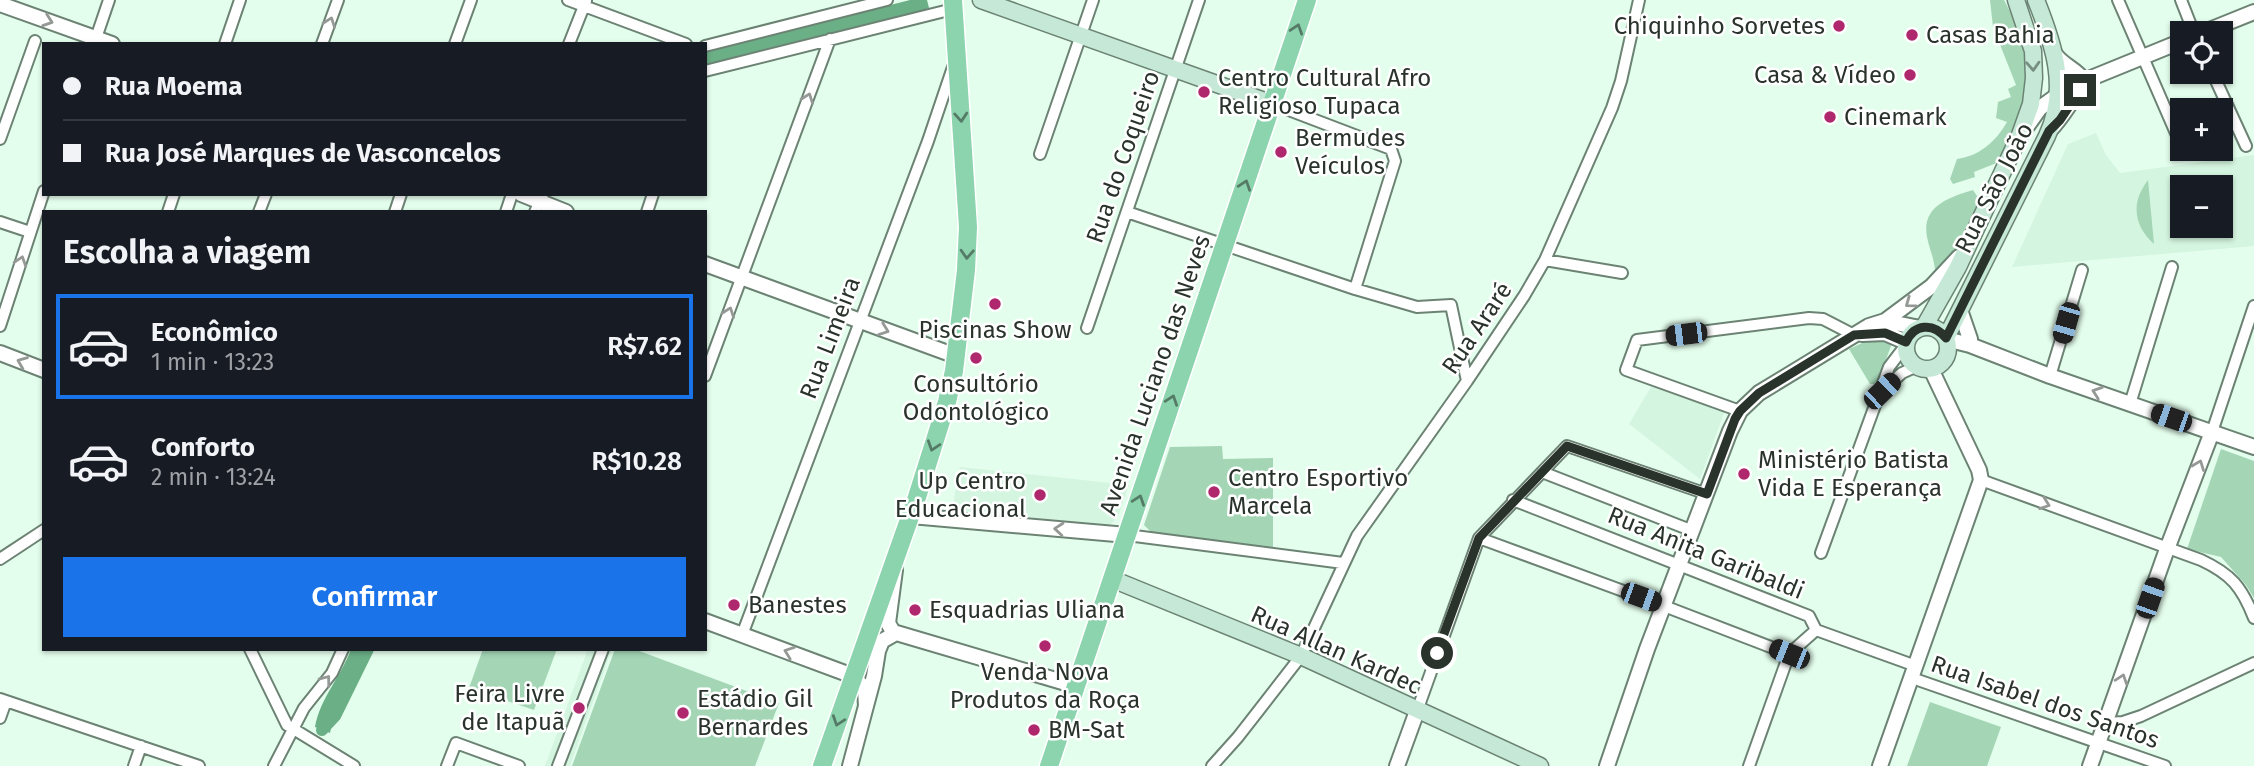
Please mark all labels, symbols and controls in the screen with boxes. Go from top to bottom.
place label: Chiquinho Sorvetes [1614,12,1825,40]
one-way arrow [41,13,54,27]
one-way arrow [322,16,336,28]
marker: Chiquinho Sorvetes [1831,18,1847,34]
place label: Casas Bahia [1926,21,2055,49]
map controls [2170,21,2233,238]
button: locate [2170,21,2233,84]
one-way arrow [1289,23,1304,35]
marker: Casas Bahia [1904,27,1920,43]
one-way arrow [2026,60,2041,71]
place label: Casa & Vídeo [1754,61,1896,89]
place label: Centro Cultural Afro Religioso Tupaca [1218,64,1431,120]
street label: Rua do Coqueiro [1080,67,1166,247]
marker: Casa & Vídeo [1902,67,1918,83]
text: Rua Moema [105,71,243,102]
route end [2064,74,2096,106]
marker: Centro Cultural Afro Religioso Tupaca [1196,84,1212,100]
one-way arrow [800,93,814,105]
button: + [2170,98,2233,161]
place label: Cinemark [1844,103,1947,131]
marker: Cinemark [1822,109,1838,125]
one-way arrow [953,112,968,123]
street label: Rua São João [1949,118,2039,258]
place label: Bermudes Veículos [1295,124,1405,180]
text: Rua José Marques de Vasconcelos [105,138,501,169]
marker: Bermudes Veículos [1273,144,1289,160]
button: − [2170,175,2233,238]
one-way arrow [1237,179,1251,192]
street label: Avenida Luciano das Neves [1094,231,1216,519]
text: Escolha a viagem [63,233,311,271]
one-way arrow [960,249,975,260]
one-way arrow [13,255,27,267]
street label: Rua Limeira [794,273,866,403]
street label: Rua Araré [1436,277,1518,379]
one-way arrow [1905,295,1918,307]
marker: Piscinas Show [987,296,1003,312]
car [2051,300,2082,346]
one-way arrow [721,306,735,318]
icon: car [67,315,130,378]
place label: Piscinas Show [919,316,1071,344]
text: Econômico [151,317,278,348]
car [1664,321,1709,347]
one-way arrow [878,322,890,336]
text: R$7.62 [607,331,682,362]
text: 1 min · 13:23 [151,348,274,376]
marker: Consultório Odontológico [968,350,984,366]
one-way arrow [16,356,28,370]
car [1860,369,1905,413]
place label: Consultório Odontológico [903,370,1049,426]
one-way arrow [2091,386,2104,400]
one-way arrow [1164,395,1179,407]
car [2148,401,2195,435]
icon: car [67,430,130,493]
text: Conforto [151,432,255,463]
one-way arrow [927,440,942,452]
text: R$10.28 [592,446,682,477]
place label: Ministério Batista Vida E Esperança [1758,446,1949,502]
one-way arrow [2191,459,2205,471]
text: 2 min · 13:24 [151,463,276,491]
place label: Centro Esportivo Marcela [1228,464,1408,520]
marker: Ministério Batista Vida E Esperança [1736,466,1752,482]
place label: Up Centro Educacional [895,467,1026,523]
marker: Centro Esportivo Marcela [1206,484,1222,500]
marker: Up Centro Educacional [1032,487,1048,503]
one-way arrow [1131,495,1145,507]
one-way arrow [2039,496,2051,510]
street label: Rua Anita Garibaldi [1604,501,1808,605]
one-way arrow [1053,522,1064,537]
button: Confirmar [63,557,686,637]
car [2134,575,2167,621]
car [1618,580,1665,614]
place label: Banestes [748,591,847,619]
place label: Esquadrias Uliana [929,596,1125,624]
marker: Banestes [726,597,742,613]
street label: Rua Allan Kardec [1246,600,1426,700]
marker: Esquadrias Uliana [907,602,923,618]
car [1766,636,1813,672]
route start [1421,637,1453,669]
marker: Venda Nova Produtos da Roça [1037,638,1053,654]
one-way arrow [784,647,796,661]
street label: Rua Isabel dos Santos [1927,650,2163,754]
place label: Venda Nova Produtos da Roça [950,658,1140,714]
one-way arrow [2114,673,2128,686]
one-way arrow [318,675,330,688]
place label: Feira Livre de Itapuã [454,680,565,736]
place label: Estádio Gil Bernardes [697,685,813,741]
marker: Feira Livre de Itapuã [571,700,587,716]
marker: Estádio Gil Bernardes [675,705,691,721]
one-way arrow [832,714,846,726]
place label: BM-Sat [1048,716,1125,744]
marker: BM-Sat [1026,722,1042,738]

